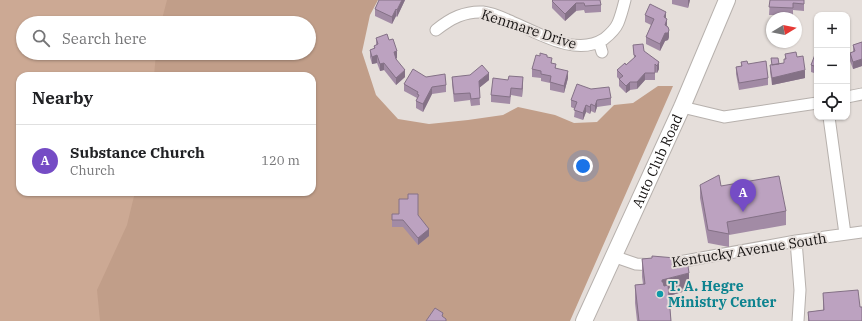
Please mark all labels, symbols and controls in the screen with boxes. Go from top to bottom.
street label: Kenmare Drive [479,5,579,53]
north arrow [766,12,802,48]
map controls [814,12,850,120]
button: + [814,12,850,48]
search box [16,16,316,60]
icon: search [30,27,52,49]
text: Search here [62,29,147,48]
button: − [814,48,850,84]
button: locate [814,84,850,120]
text: Nearby [32,87,93,109]
street label: Auto Club Road [628,111,687,211]
text: Substance Church [70,143,205,162]
text: A [40,152,50,169]
text: 120 m [261,152,300,169]
your location [573,156,593,176]
text: Church [70,162,115,179]
pin: A [730,179,756,212]
street label: Kentucky Avenue South [670,229,828,271]
place label: T. A. Hegre Ministry Center [668,277,776,311]
marker: T. A. Hegre Ministry Center [655,289,665,299]

